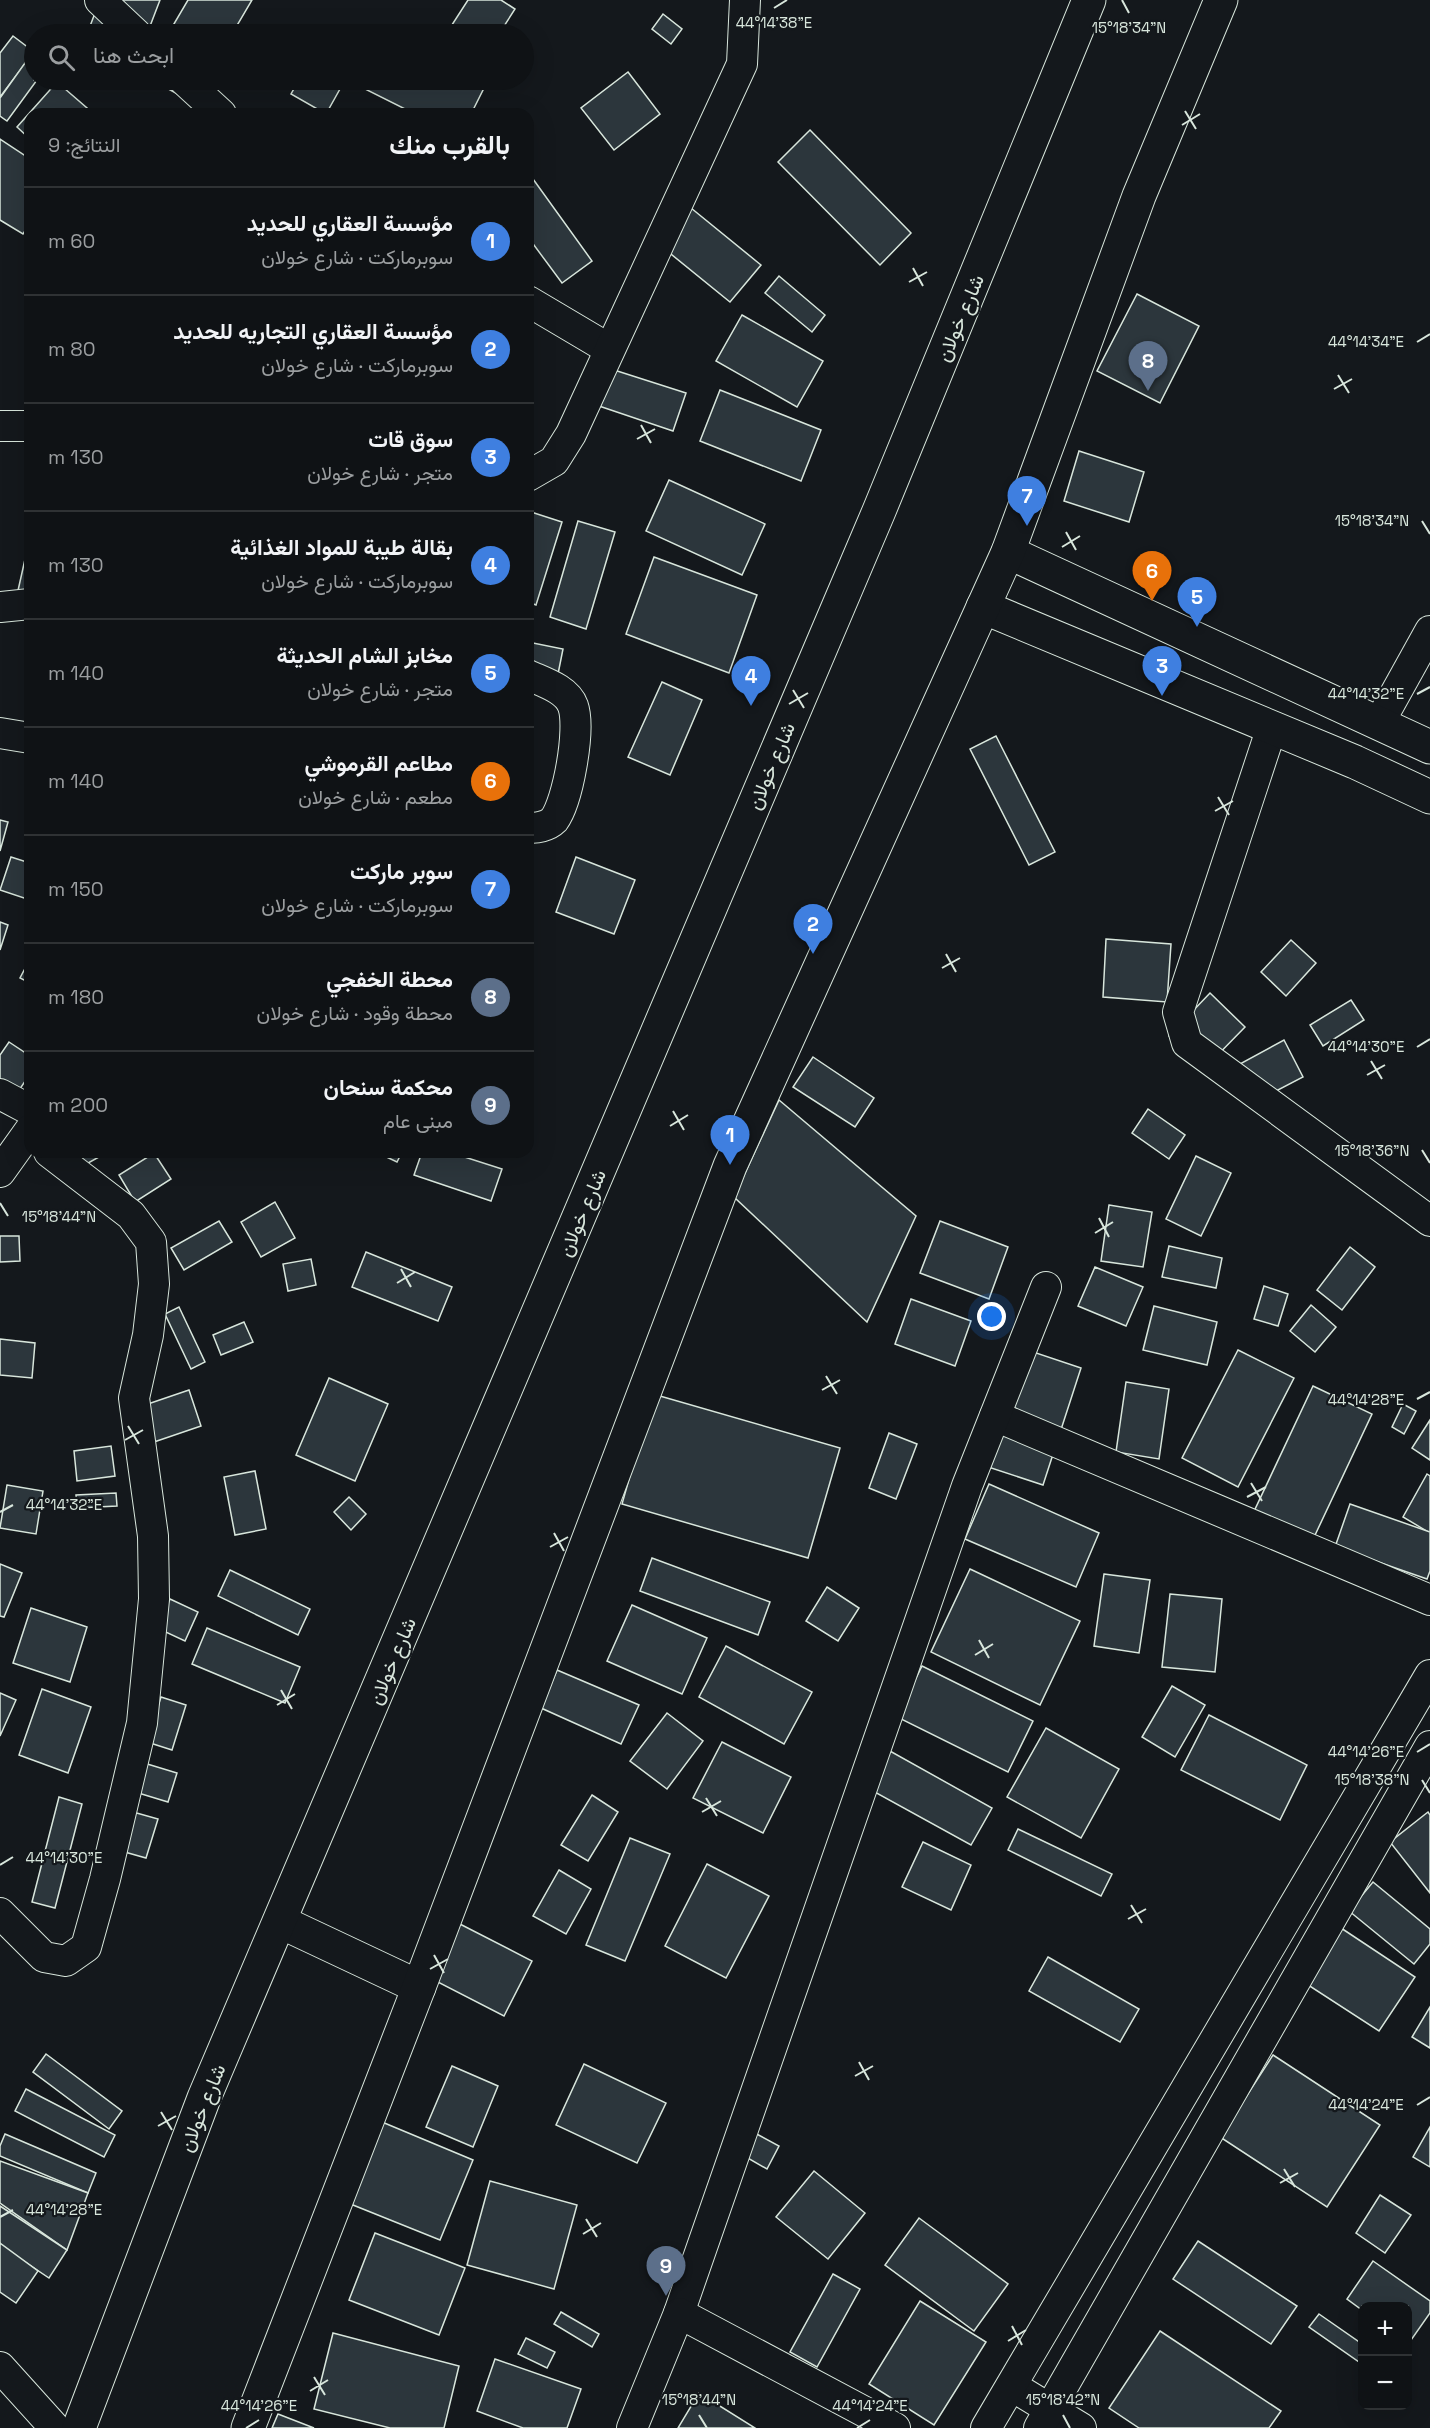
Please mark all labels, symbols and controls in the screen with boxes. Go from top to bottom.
text: 44°14'38"E [736,13,812,32]
text: 15°18'34"N [1092,18,1166,37]
search box [24,24,534,90]
icon: search [45,41,78,74]
text: ابحث هنا [93,41,174,69]
text: بالقرب منك [389,128,510,162]
text: النتائج: 9 [48,132,120,158]
text: مؤسسة العقاري للحديد [247,209,453,237]
text: 60 m [48,228,95,254]
text: 1 [486,228,495,254]
text: سوبرماركت · شارع خولان [261,244,453,270]
street label: شارع خولان [930,270,991,366]
text: مؤسسة العقاري التجاريه للحديد [173,317,453,345]
text: 44°14'34"E [1328,332,1404,351]
text: 80 m [48,336,96,362]
text: 2 [485,336,496,362]
pin: 8 [1128,342,1168,391]
text: سوبرماركت · شارع خولان [261,352,453,378]
text: سوق قات [368,425,453,453]
text: 130 m [48,444,104,470]
text: 3 [484,444,497,470]
text: متجر · شارع خولان [307,460,453,486]
pin: 7 [1008,476,1046,526]
text: 15°18'34"N [1335,511,1409,530]
text: بقالة طيبة للمواد الغذائية [230,533,453,561]
text: 130 m [48,552,104,578]
text: 4 [484,552,497,578]
pin: 6 [1132,552,1172,601]
text: سوبرماركت · شارع خولان [261,568,453,594]
pin: 5 [1178,578,1216,627]
text: مخابز الشام الحديثة [277,641,453,669]
pin: 3 [1142,646,1182,696]
pin: 4 [732,656,771,706]
text: 140 m [48,660,104,686]
text: 5 [485,660,497,686]
text: متجر · شارع خولان [307,676,453,702]
text: 44°14'32"E [1328,684,1404,703]
street label: شارع خولان [741,718,802,814]
text: مطاعم القرموشي [305,749,453,777]
text: 140 m [48,768,104,794]
text: 6 [484,768,497,794]
text: مطعم · شارع خولان [298,784,453,810]
text: سوبر ماركت [350,857,453,885]
text: 150 m [48,876,104,902]
text: 7 [485,876,496,902]
text: سوبرماركت · شارع خولان [261,892,453,918]
pin: 2 [794,904,832,954]
text: محطة الخفجي [326,965,453,993]
text: 180 m [48,984,104,1010]
text: 8 [485,984,497,1010]
text: محطة وقود · شارع خولان [257,1000,453,1026]
text: 44°14'30"E [1328,1037,1404,1056]
text: محكمة سنحان [324,1073,453,1101]
text: 200 m [48,1092,108,1118]
text: 9 [484,1092,497,1118]
text: مبنى عام [383,1108,453,1134]
pin: 1 [710,1116,750,1165]
text: 15°18'36"N [1335,1141,1409,1160]
street label: شارع خولان [552,1165,613,1261]
text: 15°18'44"N [22,1207,96,1226]
your location [977,1302,1006,1331]
text: 44°14'28"E [1328,1390,1404,1409]
text: 44°14'32"E [26,1495,102,1514]
street label: شارع خولان [362,1613,423,1709]
text: 44°14'26"E [1328,1742,1404,1761]
text: 15°18'38"N [1334,1770,1410,1789]
text: 44°14'30"E [26,1848,102,1867]
street label: شارع خولان [173,2060,232,2156]
text: 44°14'24"E [1328,2095,1404,2114]
text: 44°14'28"E [26,2200,102,2219]
pin: 9 [646,2246,686,2296]
map controls [1358,2302,1412,2410]
button: + [1358,2302,1412,2356]
button: − [1358,2356,1412,2410]
text: 15°18'44"N [662,2390,736,2409]
text: 15°18'42"N [1026,2390,1100,2409]
text: 44°14'26"E [221,2396,297,2415]
text: 44°14'24"E [832,2396,908,2415]

